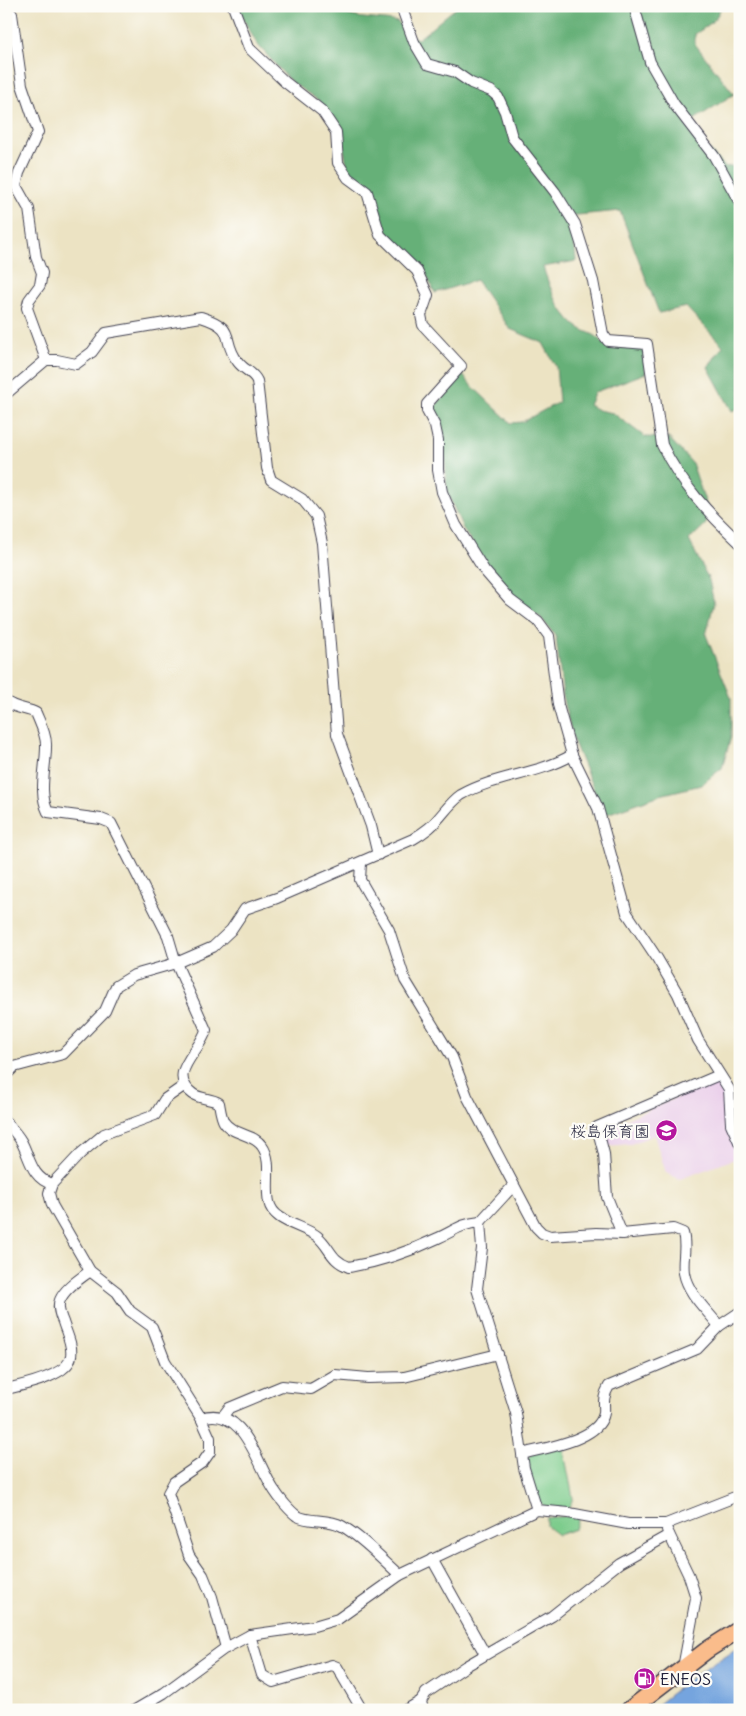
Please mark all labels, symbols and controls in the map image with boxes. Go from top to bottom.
school or university icon: 桜島保育園 [654,1119,678,1143]
place label: 桜島保育園 [570,1121,650,1141]
fuel station icon: ENEOS [632,1667,656,1691]
place label: ENEOS [660,1669,711,1689]

